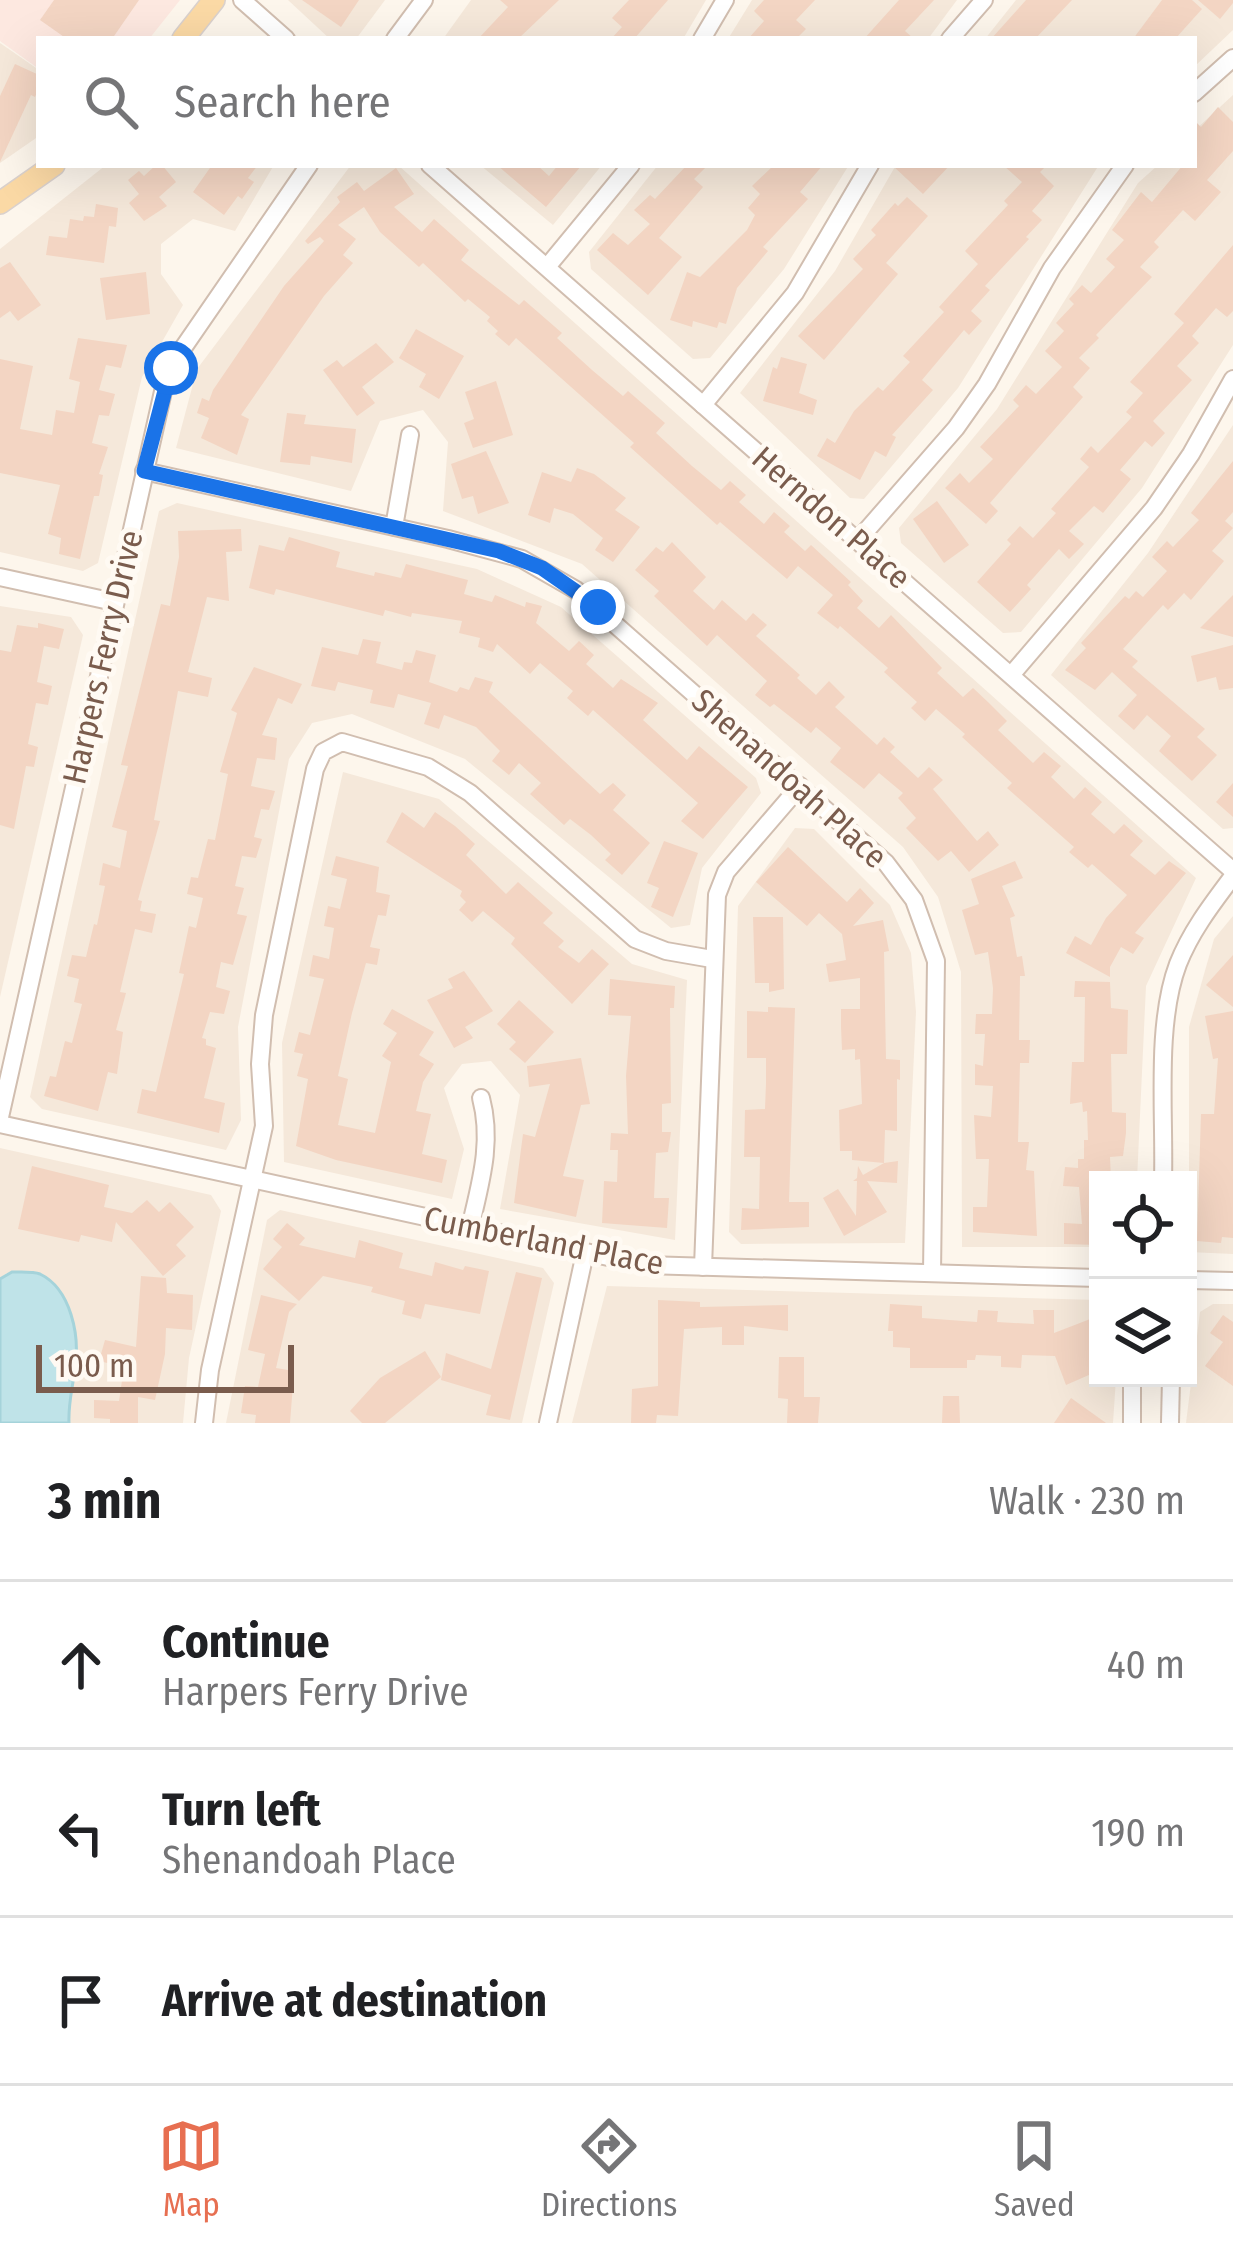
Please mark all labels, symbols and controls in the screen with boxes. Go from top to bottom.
search box [36,36,1197,168]
icon: search [78,69,144,135]
text: Search here [174,75,391,129]
route start [144,341,198,395]
street label: Herndon Place [744,438,919,597]
street label: Harpers Ferry Drive [54,526,152,788]
route end [571,580,625,634]
street label: Shenandoah Place [684,681,895,877]
map controls [1089,1171,1197,1387]
button: locate [1089,1171,1197,1279]
street label: Cumberland Place [421,1198,667,1284]
button: layers [1089,1279,1197,1387]
scale bar [36,1339,294,1392]
text: 100 m [54,1346,134,1386]
text: 3 min [48,1470,162,1532]
text: Walk · 230 m [989,1478,1185,1524]
text: Continue [162,1615,330,1669]
icon: ahead [48,1632,114,1698]
text: 40 m [1107,1642,1185,1688]
text: Harpers Ferry Drive [162,1669,469,1715]
text: Turn left [162,1783,321,1837]
icon: left [48,1800,114,1866]
text: 190 m [1091,1810,1185,1856]
text: Shenandoah Place [162,1837,456,1883]
icon: arrive [48,1968,114,2034]
text: Arrive at destination [162,1974,547,2028]
tab: Map [158,2113,224,2225]
tab: Directions [541,2113,677,2225]
tab: Saved [994,2113,1075,2225]

